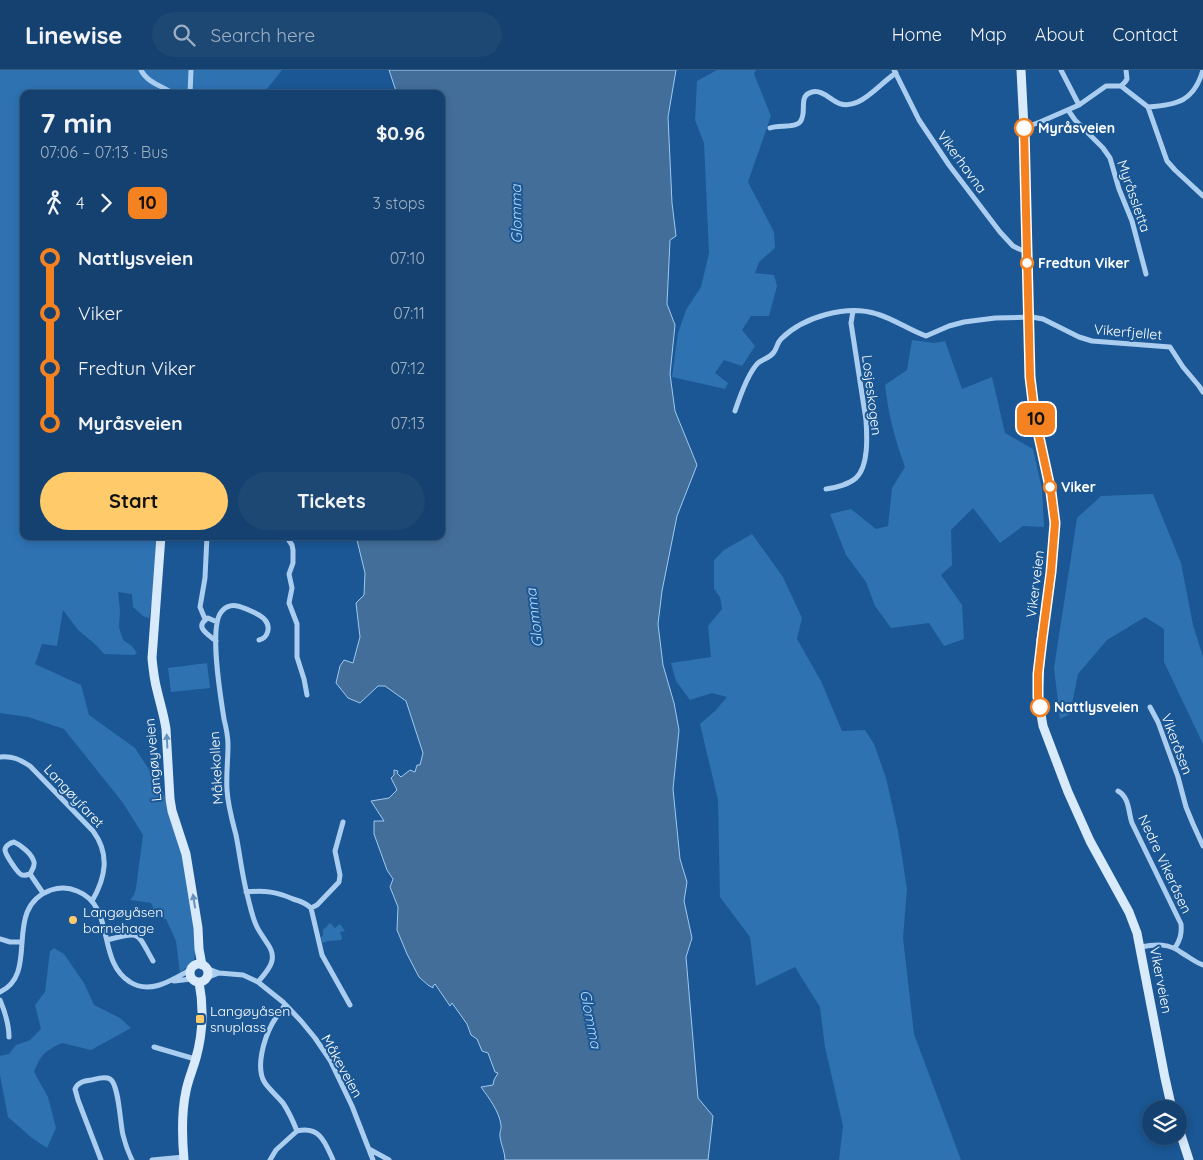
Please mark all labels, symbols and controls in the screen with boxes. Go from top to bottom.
search box [152,12,502,57]
text: Linewise [25,20,122,50]
icon: search [170,21,198,49]
text: Search here [210,23,315,47]
text: Home [892,23,942,46]
text: Map [970,23,1007,46]
text: About [1035,23,1085,46]
text: Contact [1113,23,1178,46]
text: 7 min [40,105,112,140]
marker: Myråsveien [1014,118,1034,138]
place label: Myråsveien [1038,119,1115,137]
text: $0.96 [376,121,425,145]
street label: Vikerhavna [933,127,991,197]
text: 07:06 – 07:13 · Bus [40,142,168,162]
street label: Myråssletta [1113,157,1155,235]
water label: Glomma [506,183,526,244]
icon: walk [40,189,68,217]
icon: forward [92,189,120,217]
text: 10 [138,191,157,214]
text: 4 [76,193,84,213]
text: 3 stops [373,193,425,213]
text: Nattlysveien [78,246,193,270]
text: 07:10 [390,248,425,268]
place label: Fredtun Viker [1038,254,1130,272]
marker: Fredtun Viker [1020,256,1034,270]
text: Viker [78,301,123,325]
text: 07:11 [393,303,425,323]
street label: Vikerfjellet [1093,320,1163,344]
street label: Losjeskogen [858,354,886,436]
text: Fredtun Viker [78,356,196,380]
text: 07:12 [390,358,425,378]
line badge: 10 [1014,403,1058,435]
text: 10 [1027,407,1045,430]
text: Myråsveien [78,411,183,435]
text: 07:13 [391,413,425,433]
button: Start [40,472,228,530]
button: Tickets [238,472,425,530]
place label: Viker [1061,478,1096,496]
marker: Viker [1043,480,1057,494]
street label: Vikerveien [1022,549,1048,619]
water label: Glomma [521,587,547,649]
marker: Nattlysveien [1030,697,1050,717]
place label: Nattlysveien [1054,698,1139,716]
street label: Vikeråsen [1157,711,1197,777]
street label: Langøyveien [140,718,166,802]
street label: Måkekollen [205,731,227,805]
one-way arrow [162,733,170,749]
street label: Langøyfaret [40,760,108,832]
street label: Nedre Vikeråsen [1134,812,1196,916]
one-way arrow [189,892,197,908]
place label: Langøyåsen barnehage [83,903,163,937]
marker: Langøyåsen barnehage [67,914,79,926]
street label: Vikerveien [1146,945,1176,1015]
water label: Glomma [576,988,606,1051]
place label: Langøyåsen snuplass [210,1002,290,1036]
marker: Langøyåsen snuplass [194,1013,206,1025]
street label: Måkeveien [317,1031,367,1101]
map controls [1142,1100,1187,1145]
button: layers [1142,1100,1187,1145]

